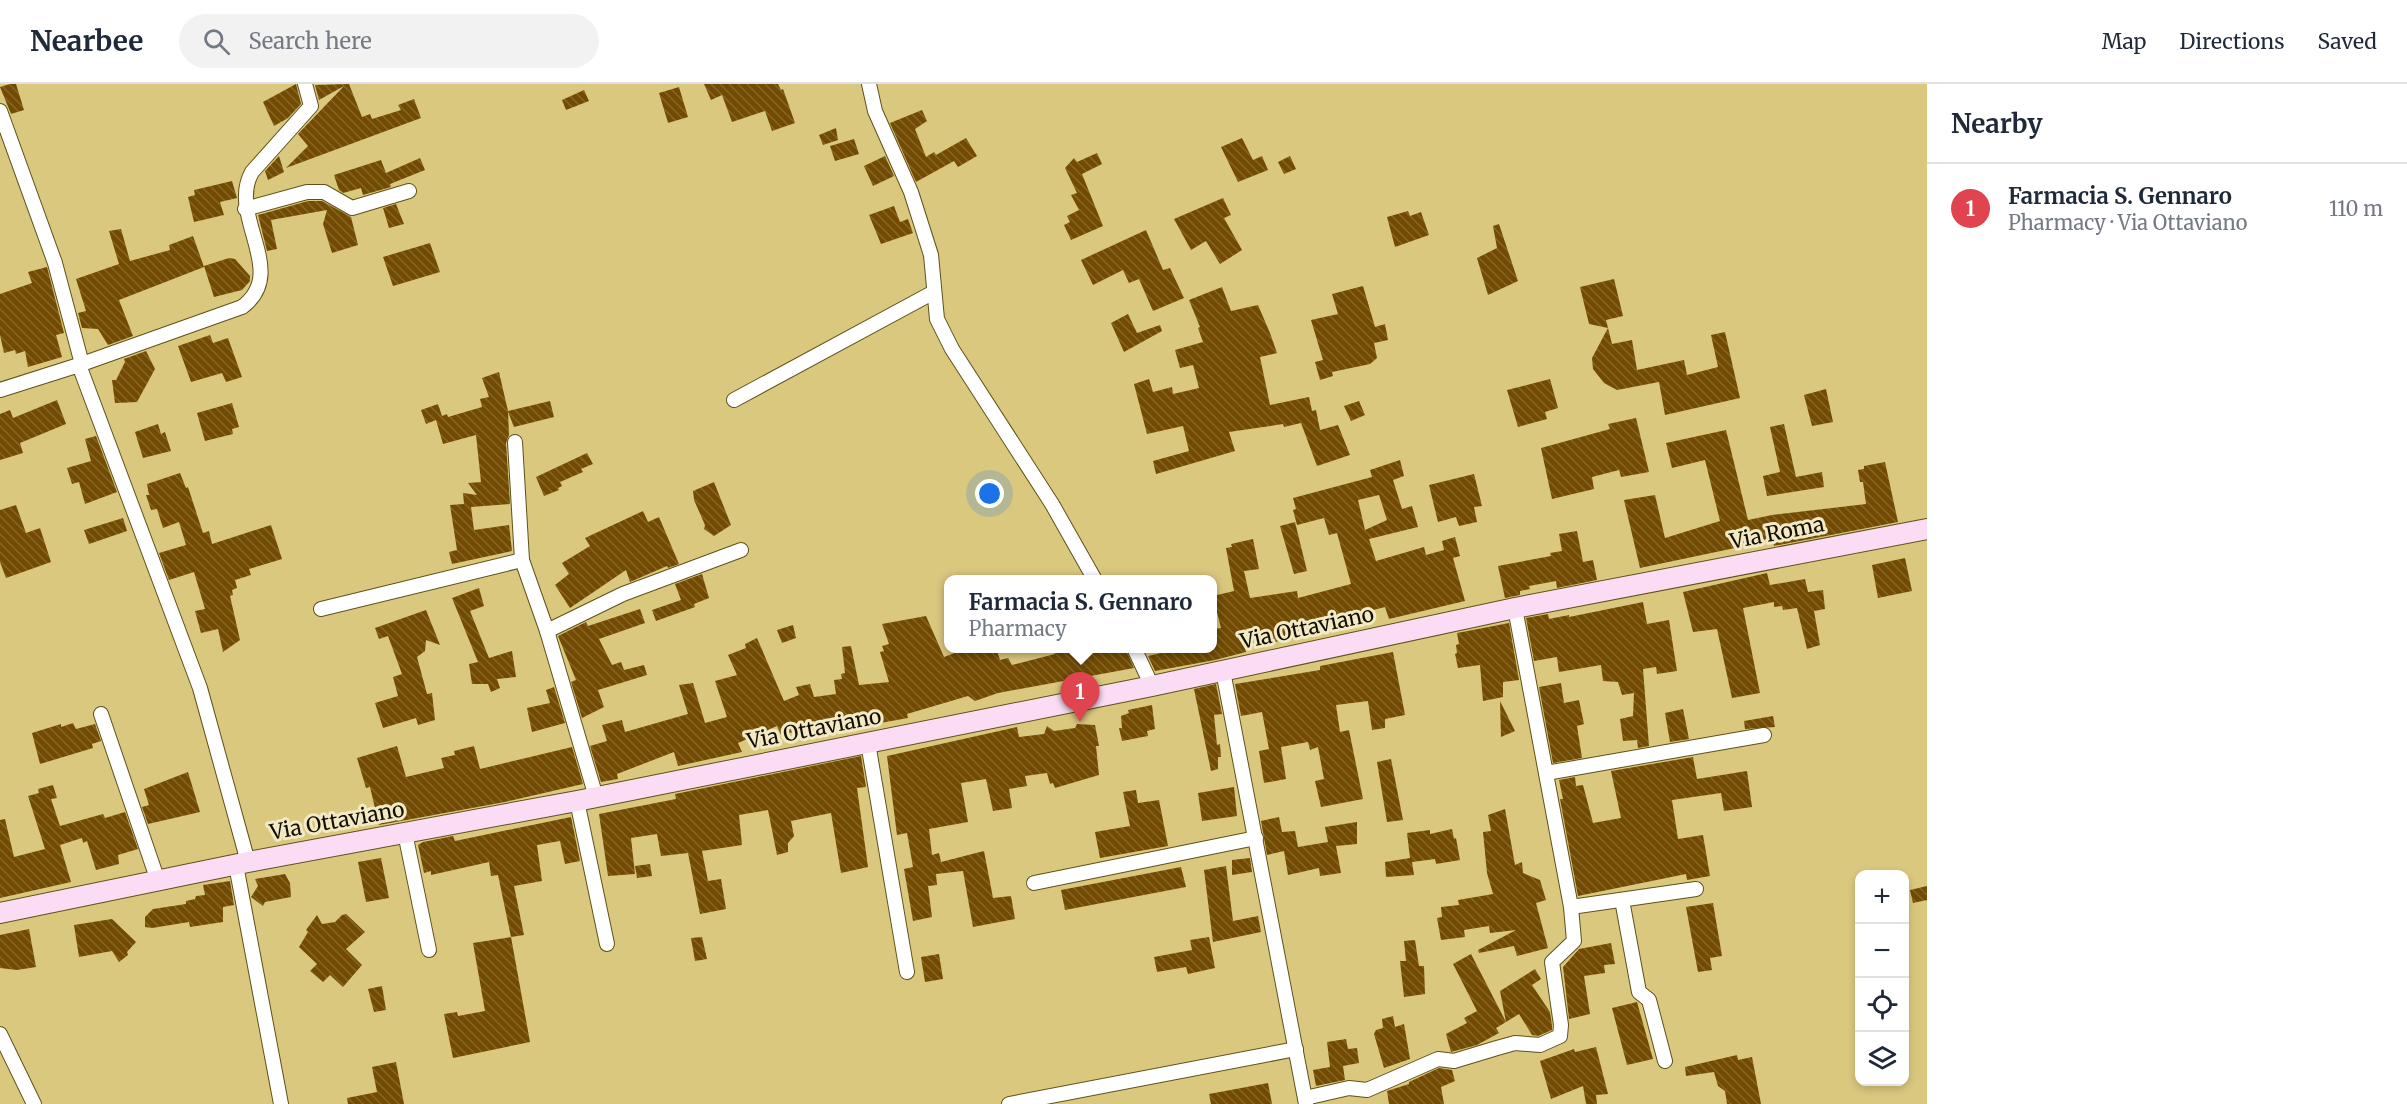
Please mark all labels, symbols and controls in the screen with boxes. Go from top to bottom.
search box [179,14,599,68]
text: Nearbee [30,23,143,59]
icon: search [200,25,233,58]
text: Search here [248,27,372,55]
text: Map [2102,28,2146,55]
text: Directions [2179,28,2284,55]
text: Saved [2317,28,2377,55]
text: Nearby [1951,107,2043,140]
text: Farmacia S. Gennaro [2008,182,2232,210]
text: 1 [1966,196,1975,221]
text: 110 m [2329,196,2383,221]
text: Pharmacy · Via Ottaviano [2008,210,2247,235]
your location [975,479,1004,508]
street label: Via Roma [1726,510,1826,555]
popup [944,575,1217,653]
text: Farmacia S. Gennaro [969,588,1192,616]
street label: Via Ottaviano [1237,600,1376,655]
text: Pharmacy [969,616,1067,641]
pin: 1 [1060,672,1100,722]
street label: Via Ottaviano [744,702,883,755]
street label: Via Ottaviano [267,795,406,846]
map controls [1855,870,1909,1086]
button: + [1855,870,1909,924]
button: − [1855,924,1909,978]
button: locate [1855,978,1909,1032]
button: layers [1855,1032,1909,1086]

